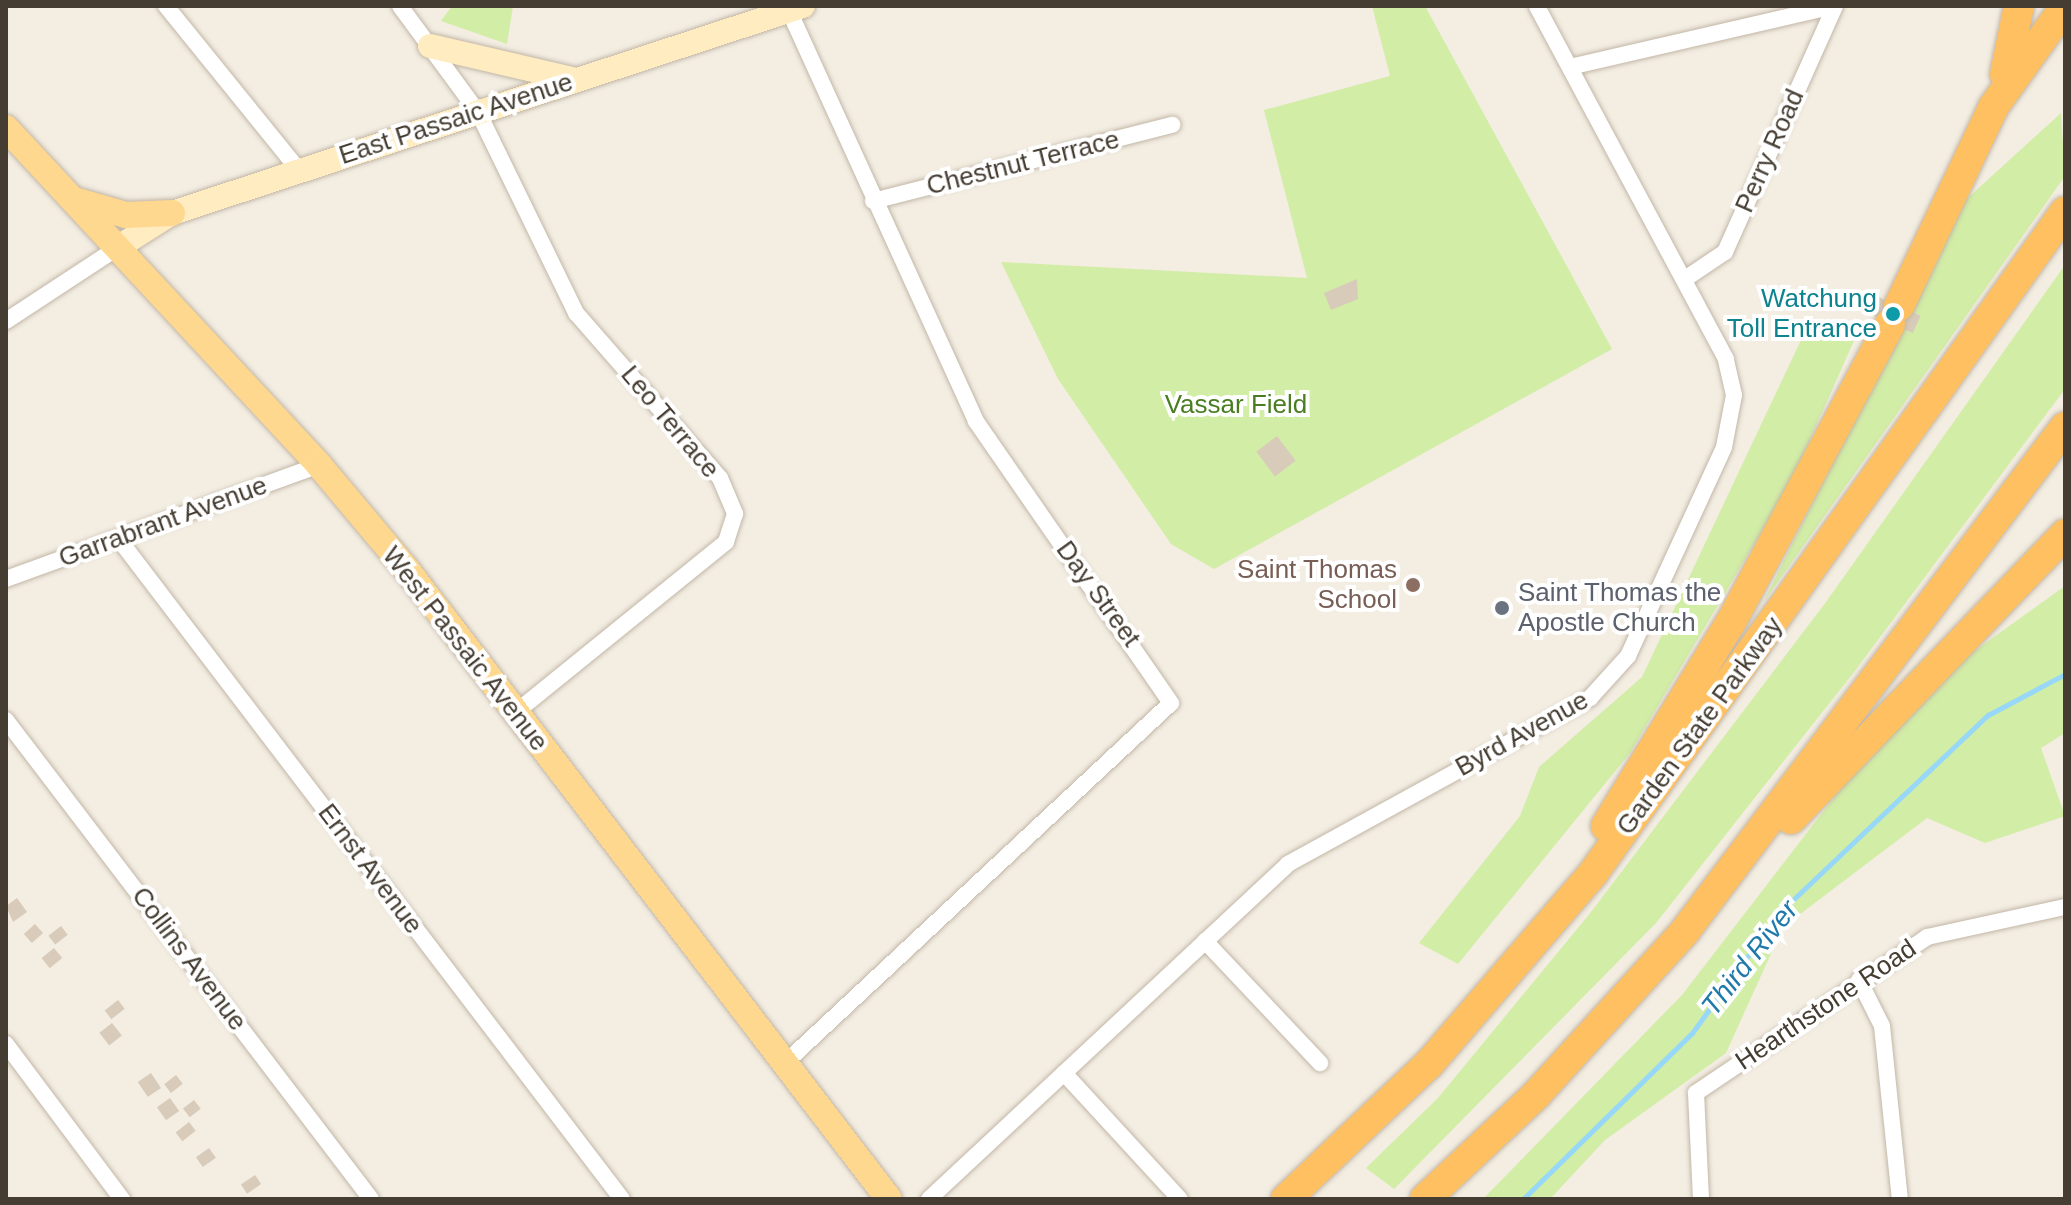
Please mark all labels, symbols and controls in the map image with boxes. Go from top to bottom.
street label: East Passaic Avenue [335,66,577,172]
street label: Perry Road [1729,85,1811,217]
street label: Chestnut Terrace [923,124,1123,202]
place label: Watchung Toll Entrance [1727,283,1877,344]
marker: Watchung Toll Entrance [1884,305,1902,323]
street label: Leo Terrace [614,359,726,485]
park label: Vassar Field [1165,389,1307,421]
street label: Garrabrant Avenue [54,470,272,574]
street label: Day Street [1049,535,1147,653]
street label: West Passaic Avenue [375,540,555,758]
place label: Saint Thomas School [1237,554,1397,616]
marker: Saint Thomas School [1404,576,1422,594]
place label: Saint Thomas the Apostle Church [1518,577,1722,638]
marker: Saint Thomas the Apostle Church [1493,599,1511,617]
street label: Garden State Parkway [1611,611,1789,841]
street label: Byrd Avenue [1450,684,1594,784]
street label: Ernst Avenue [311,797,429,941]
street label: Collins Avenue [124,881,254,1037]
water label: Third River [1695,894,1805,1022]
street label: Hearthstone Road [1730,933,1922,1077]

